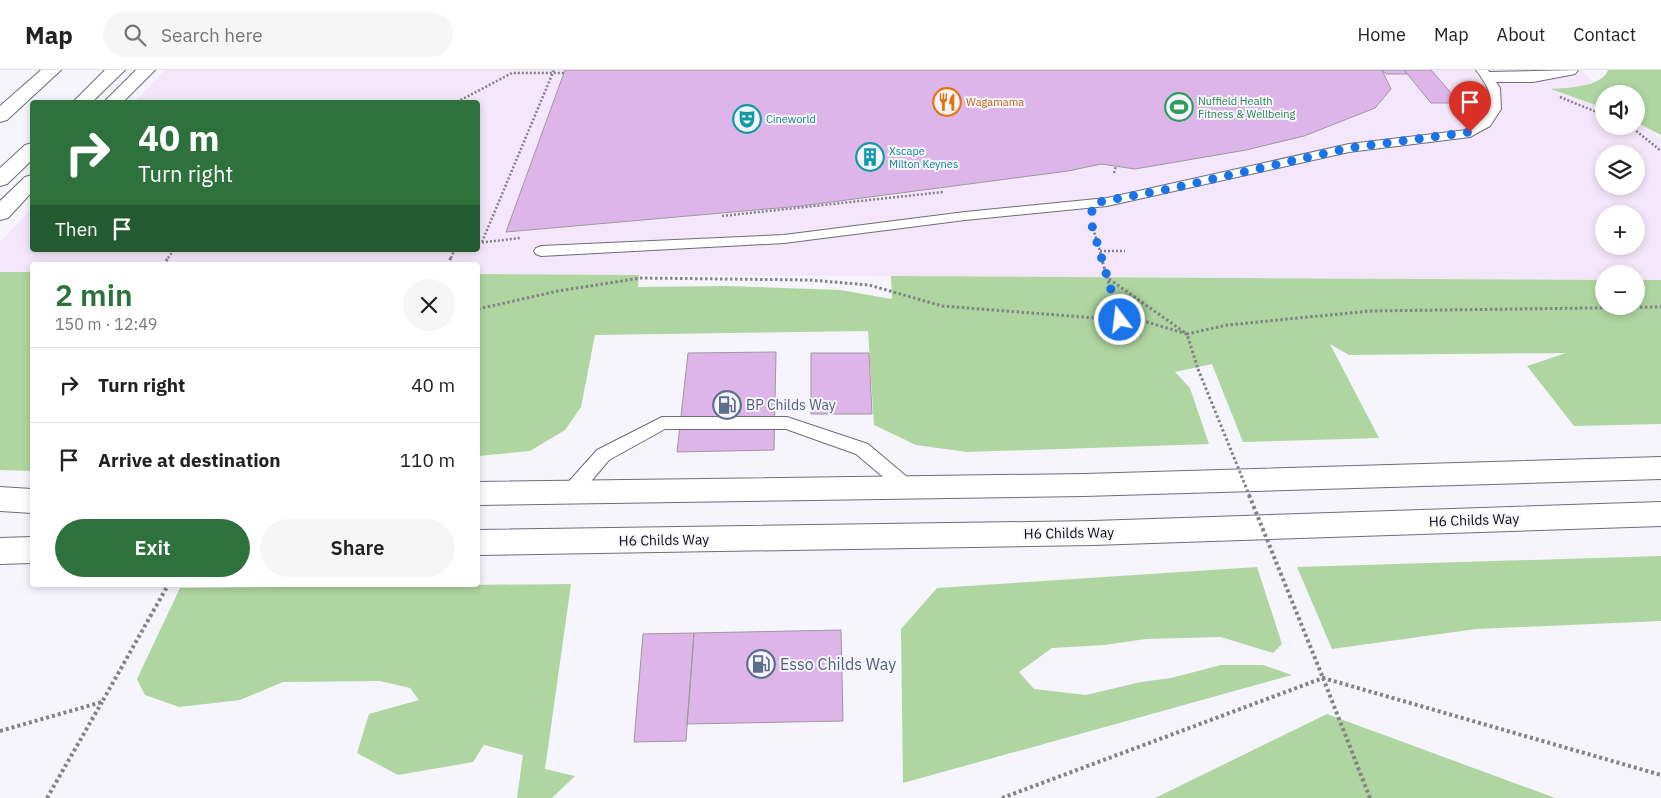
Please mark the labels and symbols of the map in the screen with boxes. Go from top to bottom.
pin [1449,81,1491,132]
restaurant icon: Wagamama [932,87,962,117]
sports icon: Nuffield Health Fitness & Wellbeing [1164,92,1194,122]
place label: Nuffield Health Fitness & Wellbeing [1198,94,1296,121]
place label: Wagamama [966,95,1024,109]
theatre icon: Cineworld [732,104,762,134]
place label: Cineworld [766,112,816,126]
building icon: Xscape Milton Keynes [855,142,885,172]
place label: Xscape Milton Keynes [889,144,958,171]
position arrow [1093,293,1145,345]
fuel station icon: BP Childs Way [712,390,742,420]
place label: BP Childs Way [746,396,836,414]
street label: H6 Childs Way [1428,509,1520,531]
street label: H6 Childs Way [1024,523,1114,543]
street label: H6 Childs Way [619,530,709,550]
fuel station icon: Esso Childs Way [746,649,776,679]
place label: Esso Childs Way [780,654,896,674]

